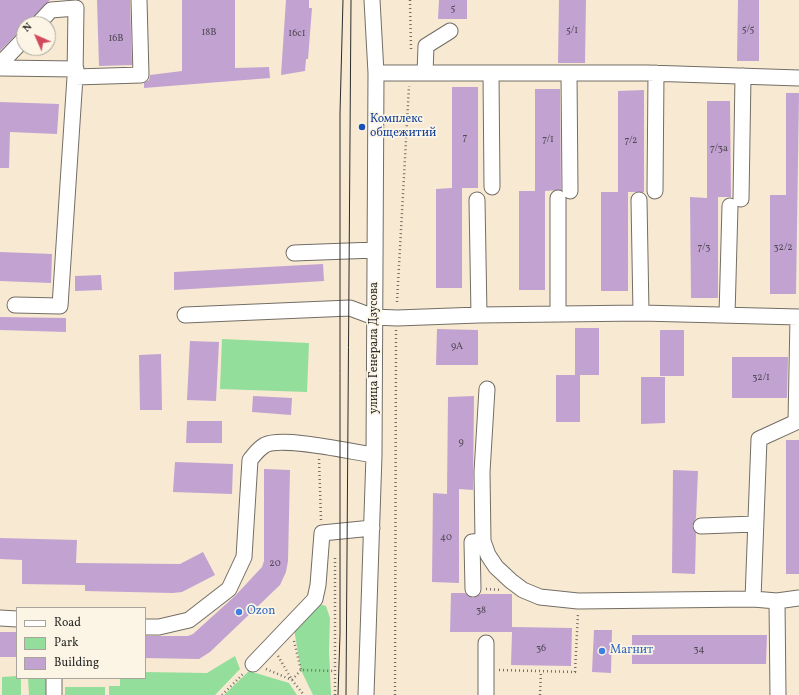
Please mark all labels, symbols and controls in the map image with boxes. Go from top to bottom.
house number: 5 [451,3,455,15]
north arrow [16,16,56,56]
text: N [20,20,36,36]
house number: 5/5 [742,24,754,36]
house number: 5/1 [566,25,578,37]
house number: 18В [201,27,217,39]
house number: 16с1 [288,28,306,40]
house number: 16В [108,33,124,45]
place label: Комплекс общежитий [370,113,436,141]
marker: Комплекс общежитий [357,122,367,132]
house number: 7 [463,132,467,144]
house number: 7/1 [542,134,554,146]
house number: 7/2 [625,135,637,147]
house number: 7/3а [710,143,728,155]
house number: 7/3 [698,242,710,254]
house number: 32/2 [773,242,793,254]
street label: улица Генерала Дзусова [368,282,382,414]
house number: 9А [451,341,463,353]
house number: 32/1 [752,372,770,384]
house number: 9 [458,437,464,449]
house number: 40 [440,532,452,544]
house number: 20 [269,558,281,570]
place label: Ozon [247,605,275,619]
house number: 38 [476,605,486,617]
legend [16,607,146,679]
marker: Ozon [234,607,244,617]
text: Road [54,615,81,631]
text: Park [54,635,79,651]
house number: 36 [536,643,546,655]
place label: Магнит [610,644,653,658]
house number: 34 [693,644,705,656]
marker: Магнит [597,646,607,656]
text: Building [54,655,99,671]

